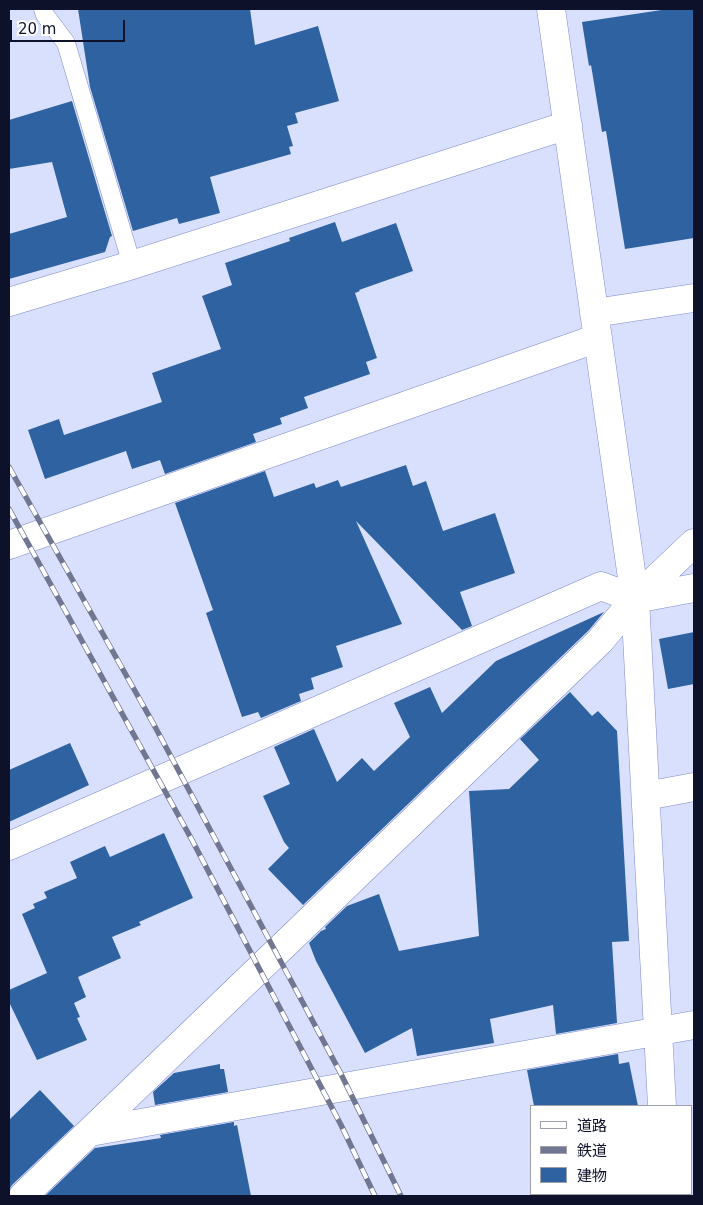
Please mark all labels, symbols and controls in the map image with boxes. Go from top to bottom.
scale bar [12,10,128,42]
text: 20 m [18,20,56,38]
legend [530,1105,693,1195]
text: 道路 [577,1117,607,1135]
text: 鉄道 [577,1142,607,1160]
text: 建物 [577,1167,607,1185]

